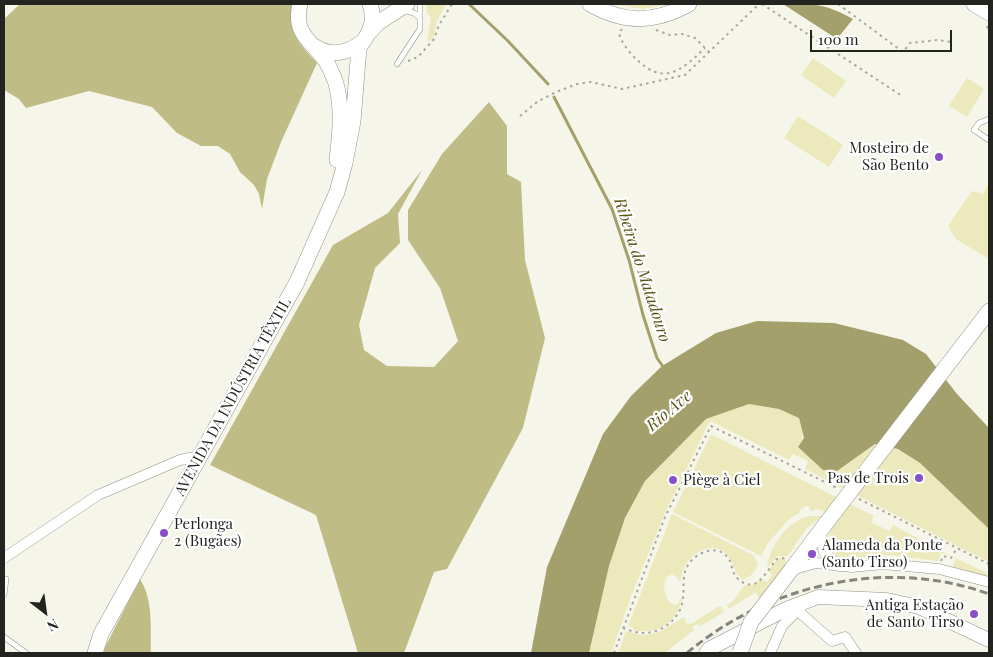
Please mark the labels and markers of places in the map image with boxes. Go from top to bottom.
place label: Mosteiro de São Bento [849,139,929,174]
marker: Mosteiro de São Bento [933,151,945,163]
place label: Pas de Trois [827,469,909,487]
place label: Piège à Ciel [683,471,761,489]
marker: Pas de Trois [913,472,925,484]
marker: Piège à Ciel [667,474,679,486]
place label: Perlonga 2 (Bugães) [174,515,241,550]
marker: Perlonga 2 (Bugães) [158,527,170,539]
place label: Alameda da Ponte (Santo Tirso) [822,536,943,571]
marker: Alameda da Ponte (Santo Tirso) [806,548,818,560]
place label: Antiga Estação de Santo Tirso [865,596,964,631]
marker: Antiga Estação de Santo Tirso [968,608,980,620]

